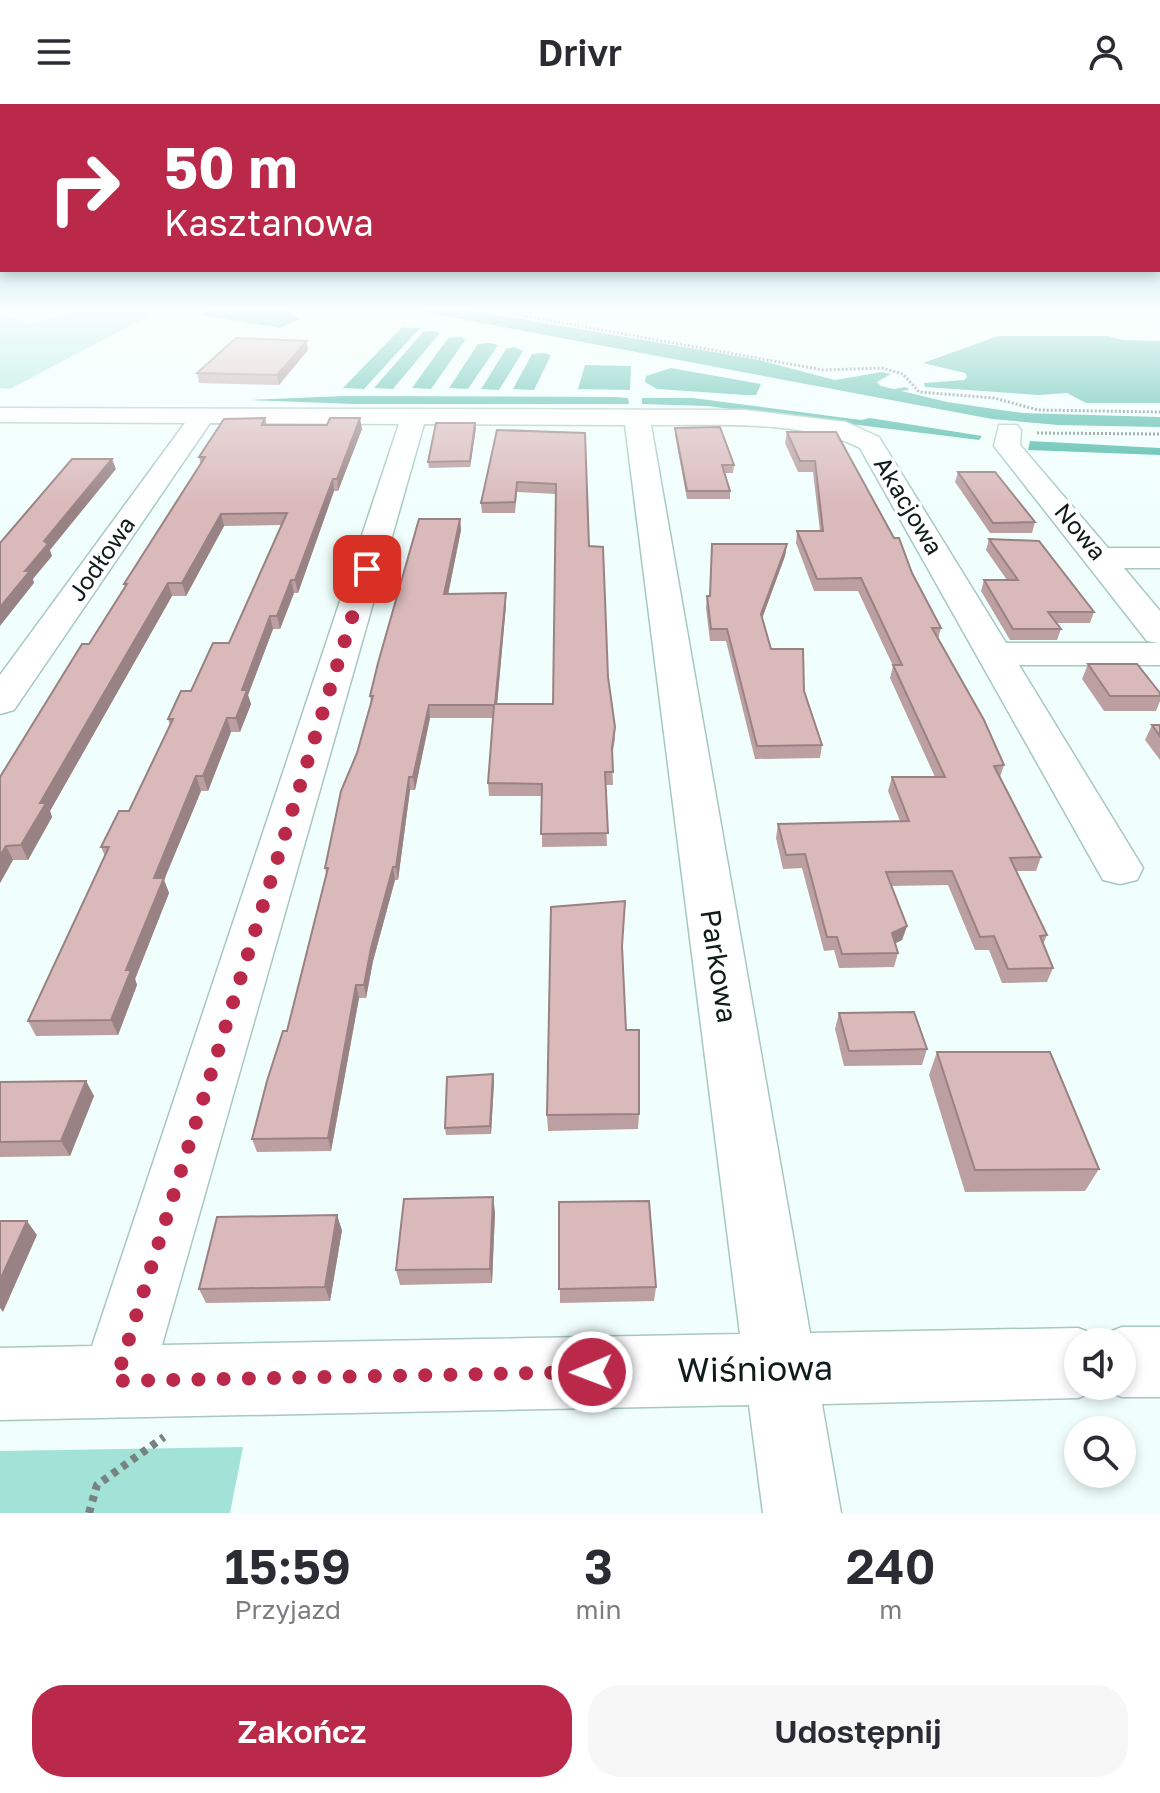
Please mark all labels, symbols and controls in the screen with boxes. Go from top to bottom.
icon: menu [32,30,76,74]
icon: person [1084,30,1128,74]
text: Drivr [538,31,622,74]
text: 50 m [164,133,298,200]
icon: right [32,136,136,240]
text: Kasztanowa [164,201,374,244]
street label: Akacjowa [869,451,950,559]
street label: Nowa [1049,497,1113,565]
street label: Jodłowa [61,510,140,606]
pin [333,535,401,603]
icon: arrive [345,547,389,591]
street label: Parkowa [694,907,745,1025]
map controls [1064,1328,1136,1488]
button: sound [1064,1328,1136,1400]
position arrow [550,1330,634,1414]
street label: Wiśniowa [677,1347,833,1389]
button: search [1064,1416,1136,1488]
text: 15:59 [224,1537,351,1595]
text: 3 [584,1537,613,1595]
text: 240 [846,1537,935,1595]
text: Przyjazd [235,1594,341,1625]
text: min [575,1594,621,1625]
text: m [879,1594,902,1625]
button: Zakończ [32,1685,572,1777]
button: Udostępnij [588,1685,1128,1777]

